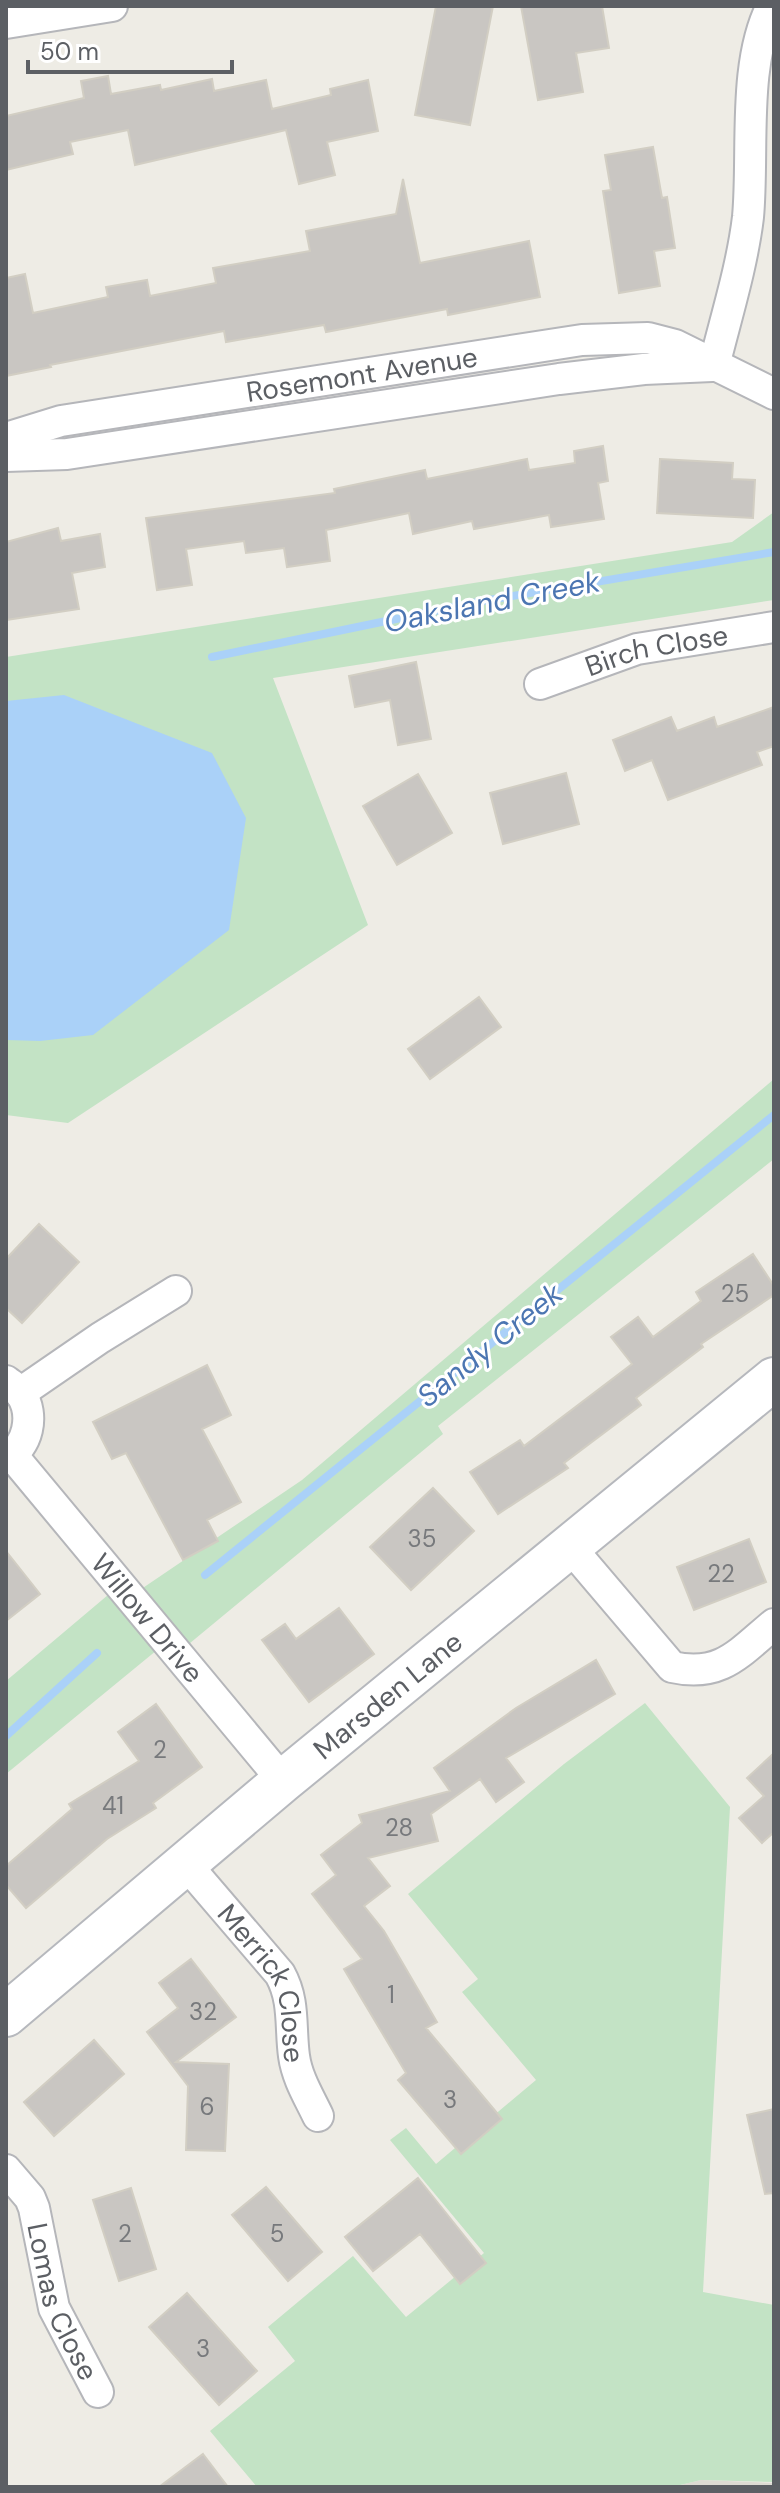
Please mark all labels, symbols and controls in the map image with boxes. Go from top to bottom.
scale bar [28,24,232,74]
text: 50 m [40,36,99,67]
street label: Rosemont Avenue [244,339,480,411]
water label: Oaksland Creek [380,561,604,642]
street label: Birch Close [580,617,731,685]
water label: Sandy Creek [409,1273,571,1415]
house number: 25 [721,1278,749,1309]
house number: 35 [408,1523,436,1554]
street label: Willow Drive [83,1546,212,1691]
house number: 22 [707,1558,735,1589]
street label: Marsden Lane [306,1624,470,1768]
house number: 2 [153,1734,167,1765]
house number: 41 [102,1790,124,1821]
house number: 28 [385,1812,413,1843]
street label: Merrick Close [209,1896,313,2065]
house number: 1 [387,1979,395,2010]
house number: 32 [189,1996,217,2027]
house number: 3 [443,2084,457,2115]
house number: 6 [199,2091,215,2122]
house number: 2 [118,2218,132,2249]
house number: 5 [270,2218,284,2249]
street label: Lomas Close [18,2220,107,2387]
house number: 3 [196,2333,210,2364]

